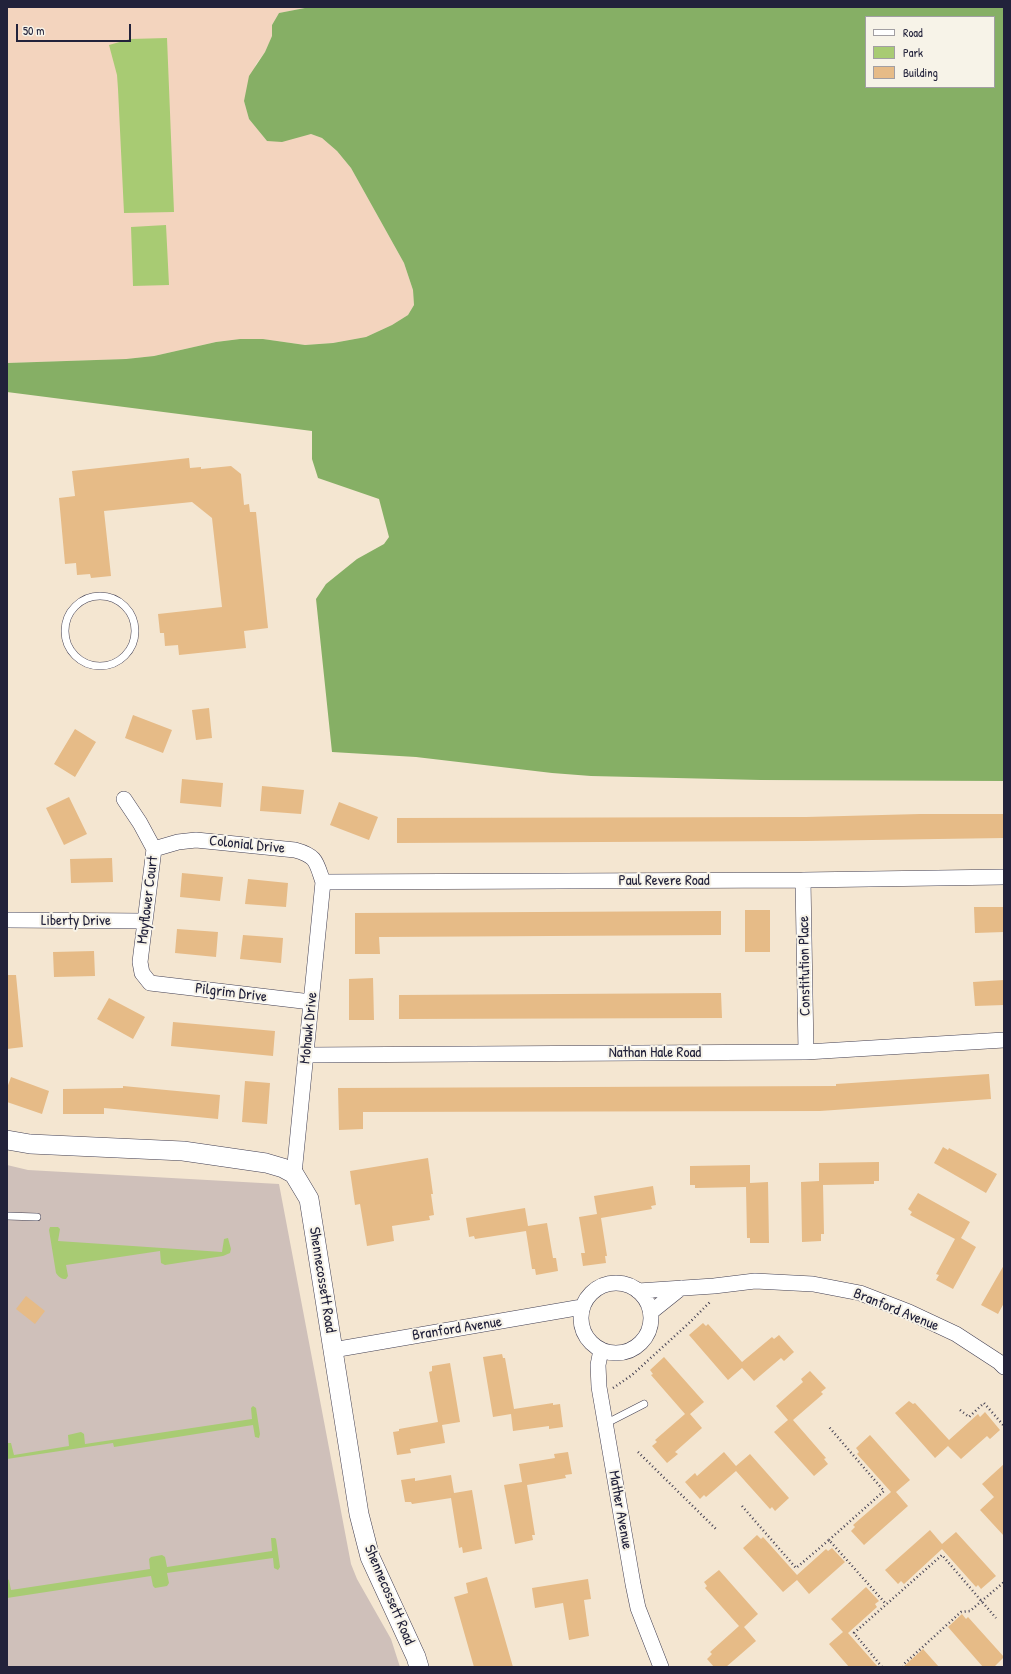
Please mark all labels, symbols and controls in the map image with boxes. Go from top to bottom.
scale bar [18,16,133,42]
legend [865,16,995,88]
text: 50 m [23,22,44,39]
text: Road [903,24,923,41]
text: Park [903,44,923,61]
text: Building [903,64,938,81]
street label: Colonial Drive [208,832,286,858]
street label: Mayflower Court [134,855,162,945]
street label: Paul Revere Road [618,872,710,890]
street label: Liberty Drive [41,912,111,930]
street label: Constitution Place [795,916,815,1016]
street label: Pilgrim Drive [194,980,268,1006]
street label: Mohawk Drive [296,991,322,1065]
street label: Nathan Hale Road [609,1044,701,1062]
street label: Shennecossett Road [305,1226,339,1334]
street label: Branford Avenue [851,1285,941,1335]
street label: Branford Avenue [411,1313,503,1345]
street label: Mather Avenue [604,1469,636,1551]
street label: Shennecossett Road [360,1543,418,1647]

